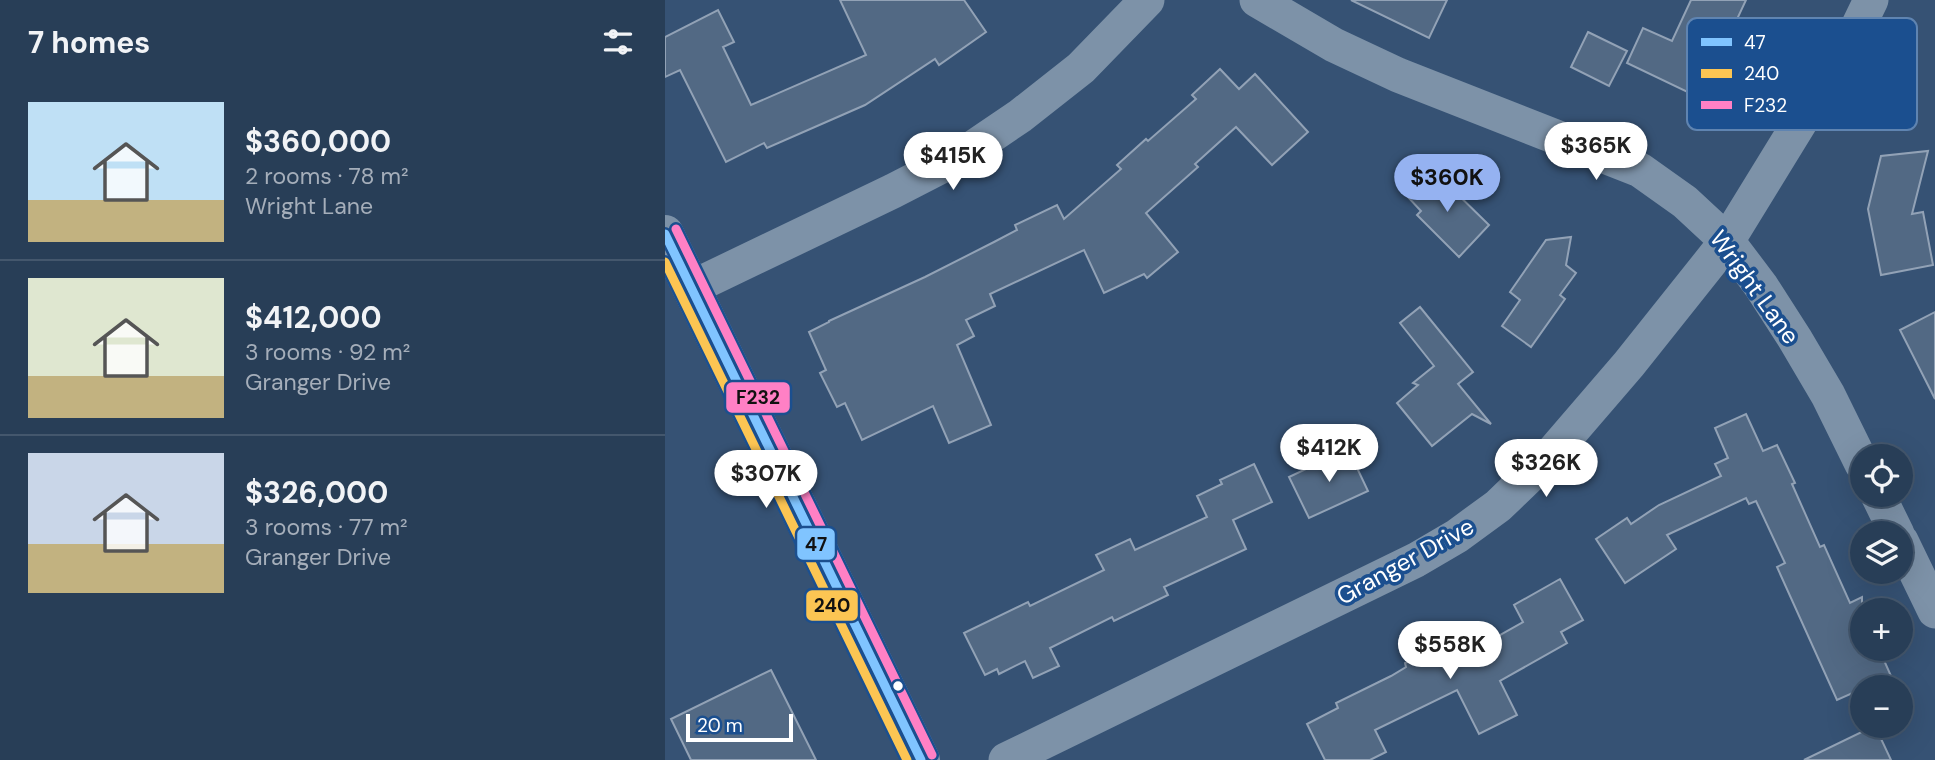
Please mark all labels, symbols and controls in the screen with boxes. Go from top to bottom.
legend [1687,18,1917,130]
text: 7 homes [28,23,150,62]
icon: filters [599,23,637,61]
text: 47 [1744,30,1766,55]
text: 240 [1744,61,1779,86]
text: F232 [1744,93,1787,118]
text: $360,000 [245,122,391,161]
pin: $365K [1547,122,1645,182]
icon: home [84,130,168,214]
text: $365K [1560,130,1632,160]
pin: $415K [904,132,1002,192]
text: $415K [920,140,986,170]
pin: $360K [1398,154,1496,214]
text: 2 rooms · 78 m² [245,161,409,191]
text: $360K [1410,162,1484,192]
text: Wright Lane [245,191,373,221]
street label: Wright Lane [1703,224,1807,350]
text: $412,000 [245,298,382,337]
icon: home [84,306,168,390]
text: 3 rooms · 92 m² [245,337,410,367]
text: Granger Drive [245,367,391,397]
line badge: F232 [725,381,791,414]
text: F232 [736,385,780,410]
pin: $412K [1280,424,1378,484]
text: $412K [1296,432,1362,462]
pin: $326K [1497,440,1595,499]
map controls [1850,444,1913,738]
button: locate [1850,444,1913,507]
text: $326K [1511,447,1581,477]
pin: $307K [717,450,815,510]
text: $307K [730,458,802,488]
text: $326,000 [245,473,388,512]
icon: home [84,481,168,565]
street label: Granger Drive [1331,510,1479,612]
text: 3 rooms · 77 m² [245,512,408,542]
button: layers [1850,521,1913,584]
line badge: 47 [796,527,836,561]
text: 47 [805,532,827,557]
text: Granger Drive [245,542,391,572]
line badge: 240 [805,589,859,622]
text: 240 [814,593,850,618]
button: + [1850,598,1913,661]
pin: $558K [1401,622,1499,681]
text: $558K [1414,629,1486,659]
button: − [1850,675,1913,738]
unlabelled marker [891,679,905,693]
scale bar [686,711,793,743]
text: 20 m [697,713,743,738]

